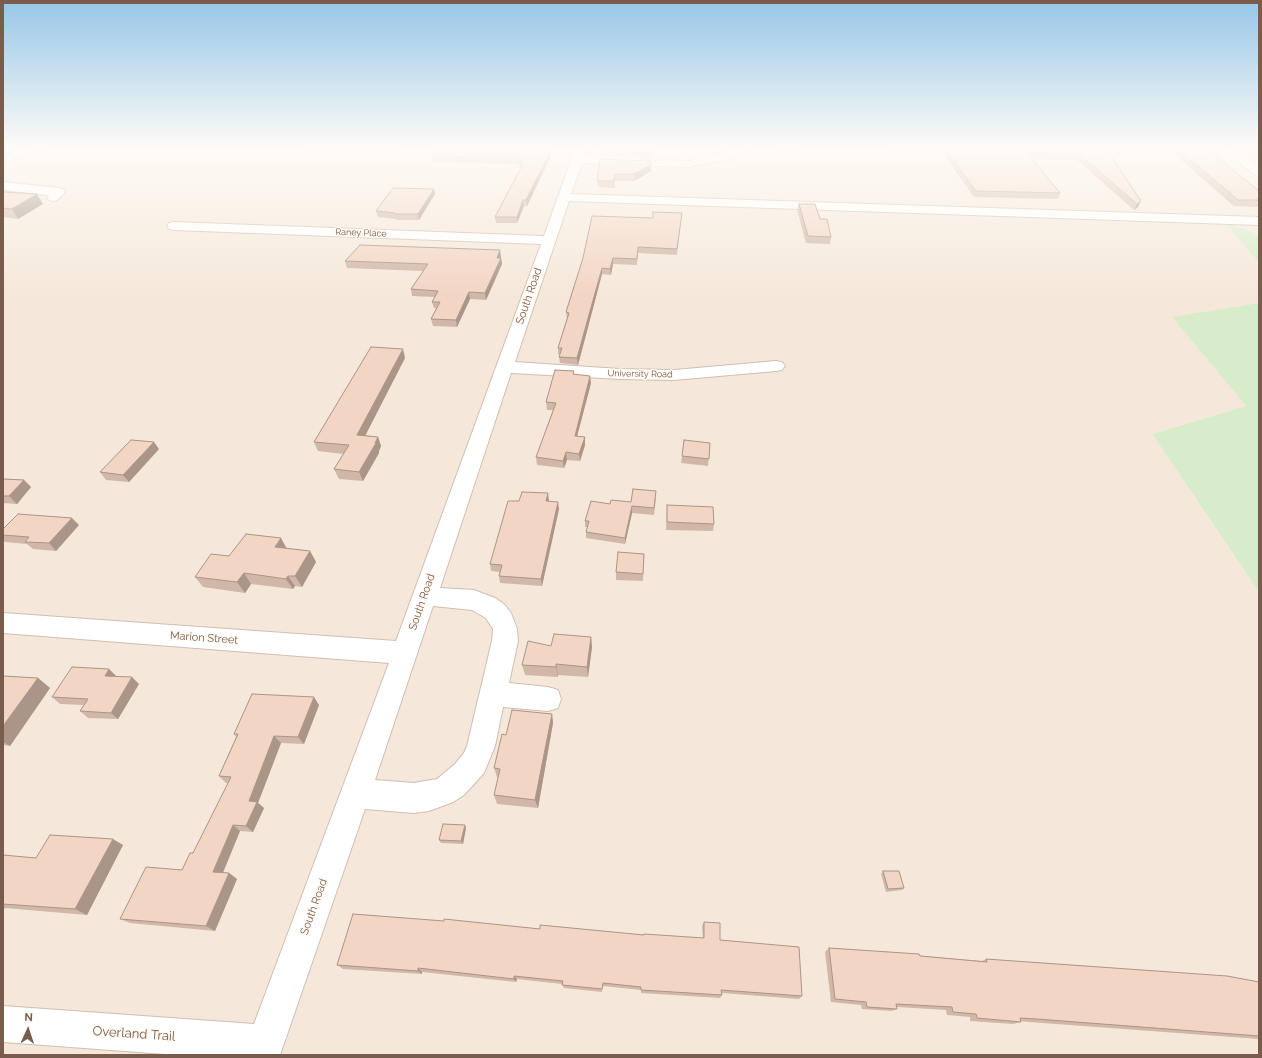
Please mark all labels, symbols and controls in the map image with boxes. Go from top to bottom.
street label: Raney Place [335,227,387,239]
street label: South Road [513,266,545,326]
street label: University Road [607,368,673,380]
street label: South Road [406,572,438,632]
street label: Marion Street [170,629,238,647]
street label: South Road [298,877,330,937]
north arrow [8,1010,48,1050]
text: N [24,1011,33,1024]
street label: Overland Trail [92,1023,176,1045]

